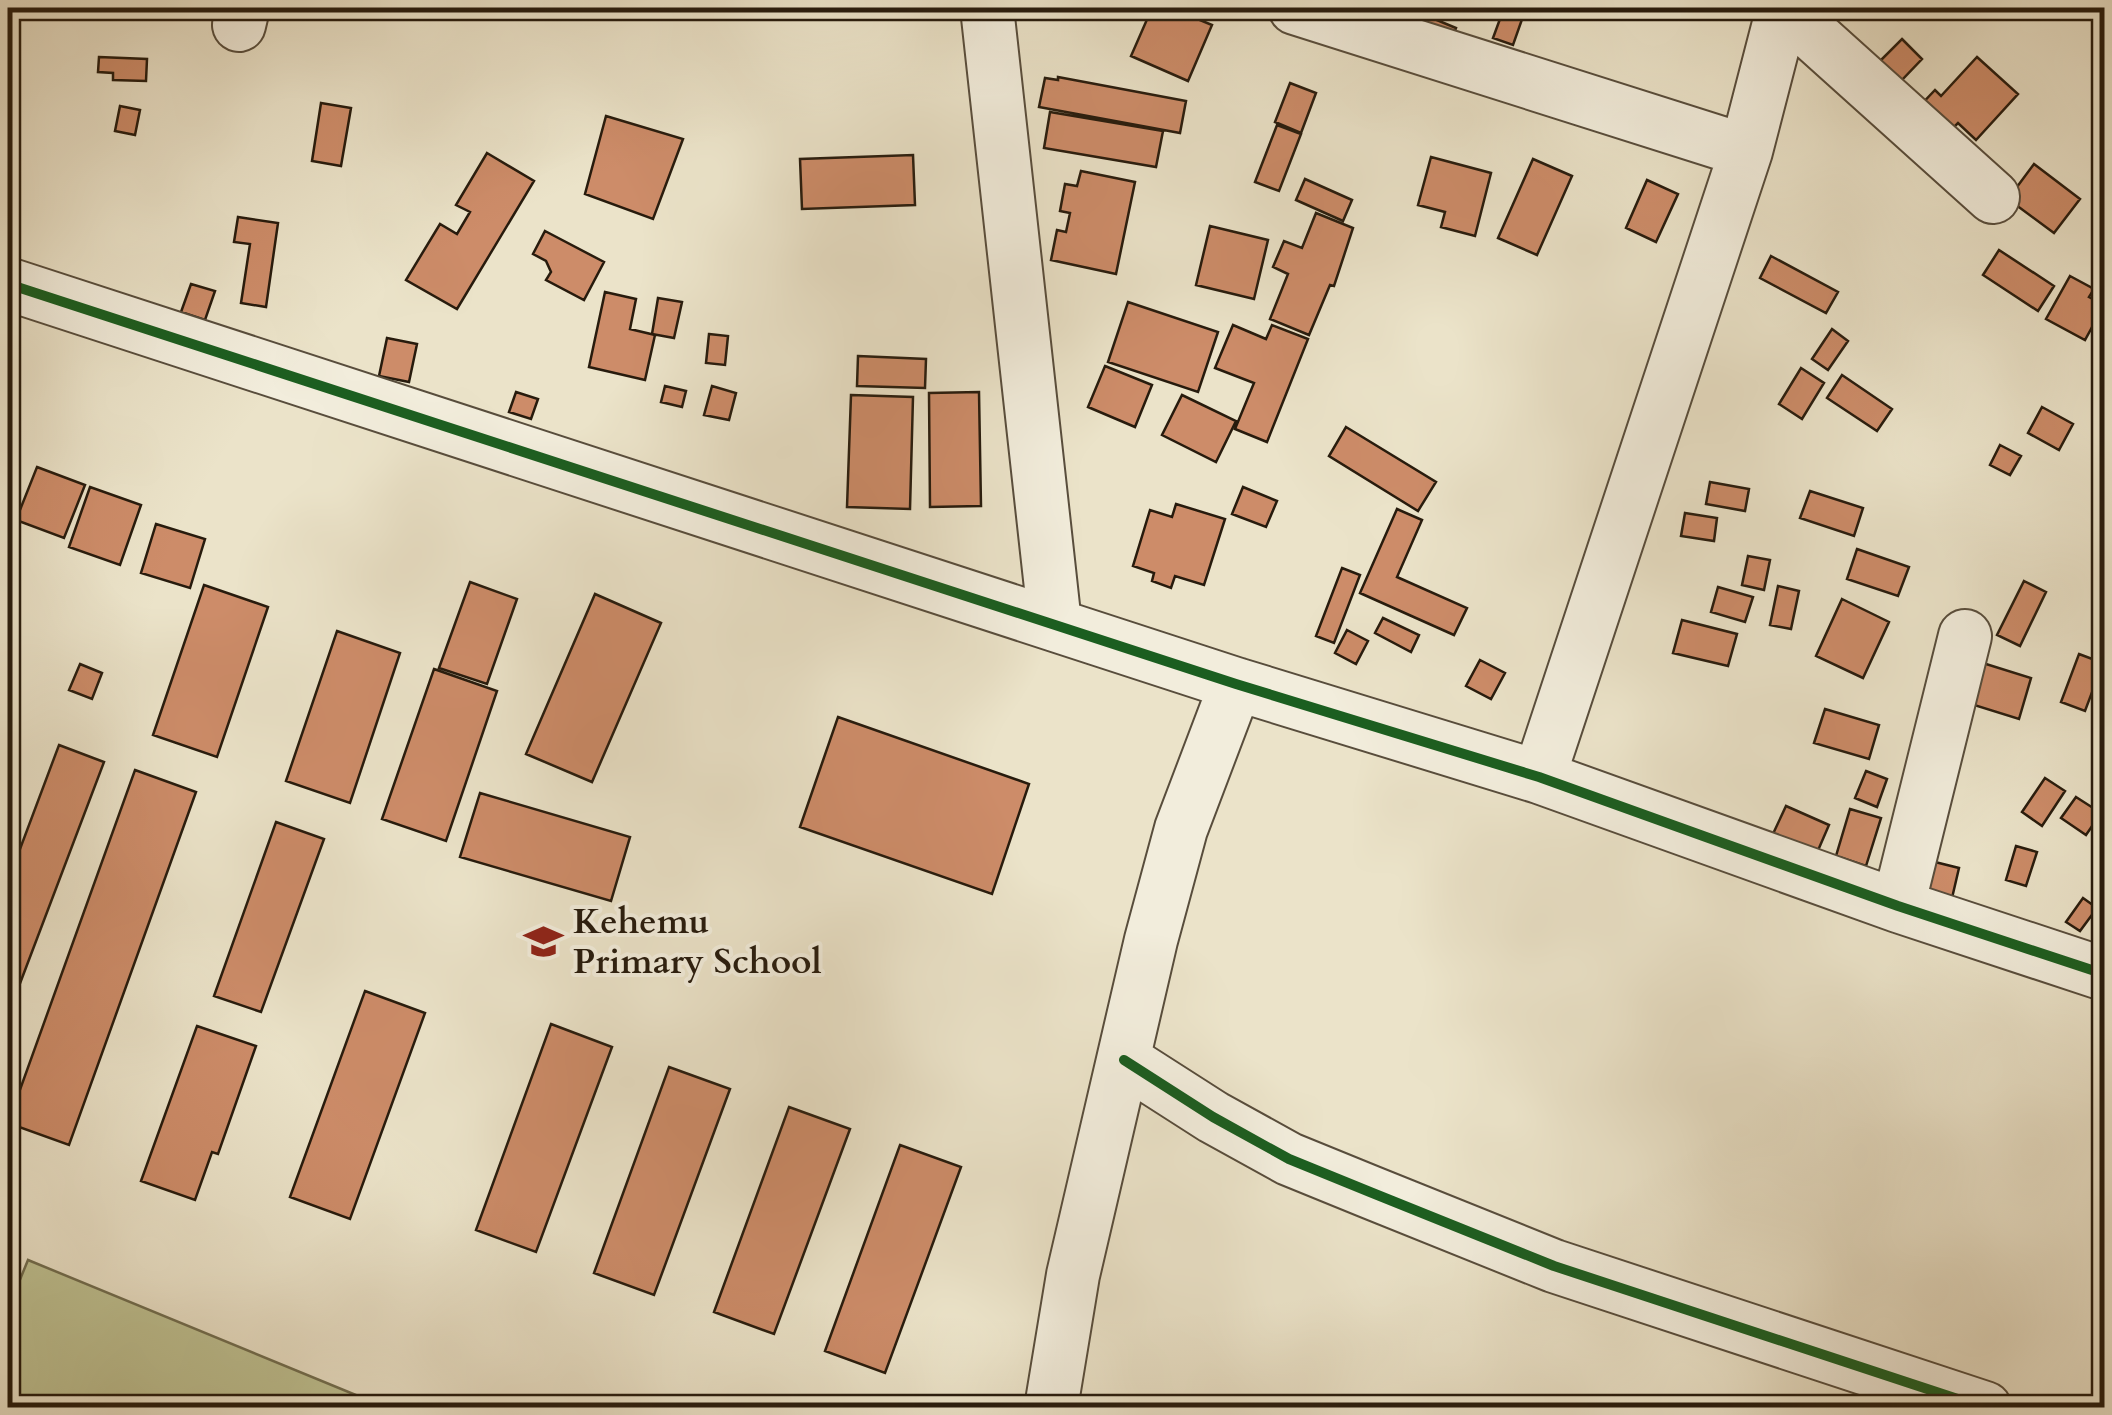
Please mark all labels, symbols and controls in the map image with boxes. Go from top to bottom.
place label: Kehemu Primary School [573,898,822,986]
school or university icon: Kehemu Primary School [522,921,564,963]

